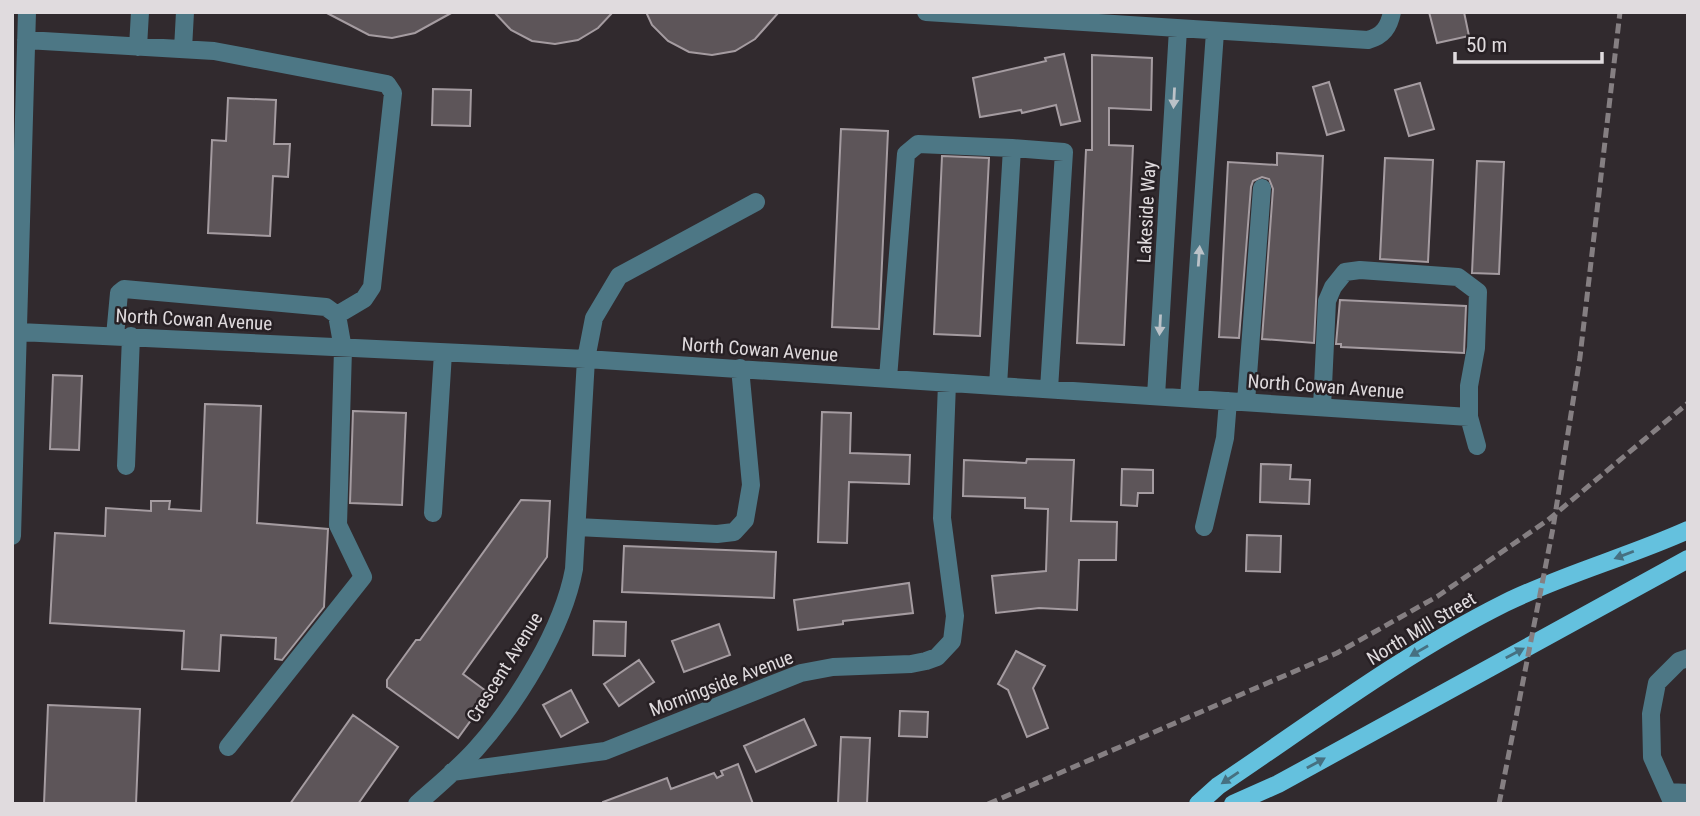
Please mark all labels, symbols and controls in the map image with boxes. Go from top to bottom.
scale bar [1455,21,1602,65]
text: 50 m [1466,33,1507,57]
one-way arrow [1168,87,1179,109]
street label: Lakeside Way [1132,160,1161,264]
one-way arrow [1194,245,1205,267]
street label: North Cowan Avenue [115,304,273,335]
one-way arrow [1154,314,1165,336]
street label: North Cowan Avenue [681,333,839,366]
street label: North Cowan Avenue [1247,370,1405,403]
one-way arrow [1614,549,1635,560]
street label: North Mill Street [1363,587,1480,670]
street label: Crescent Avenue [461,608,547,727]
street label: Morningside Avenue [646,645,796,721]
one-way arrow [1409,645,1428,658]
one-way arrow [1506,647,1525,659]
one-way arrow [1306,757,1326,769]
one-way arrow [1221,771,1239,785]

